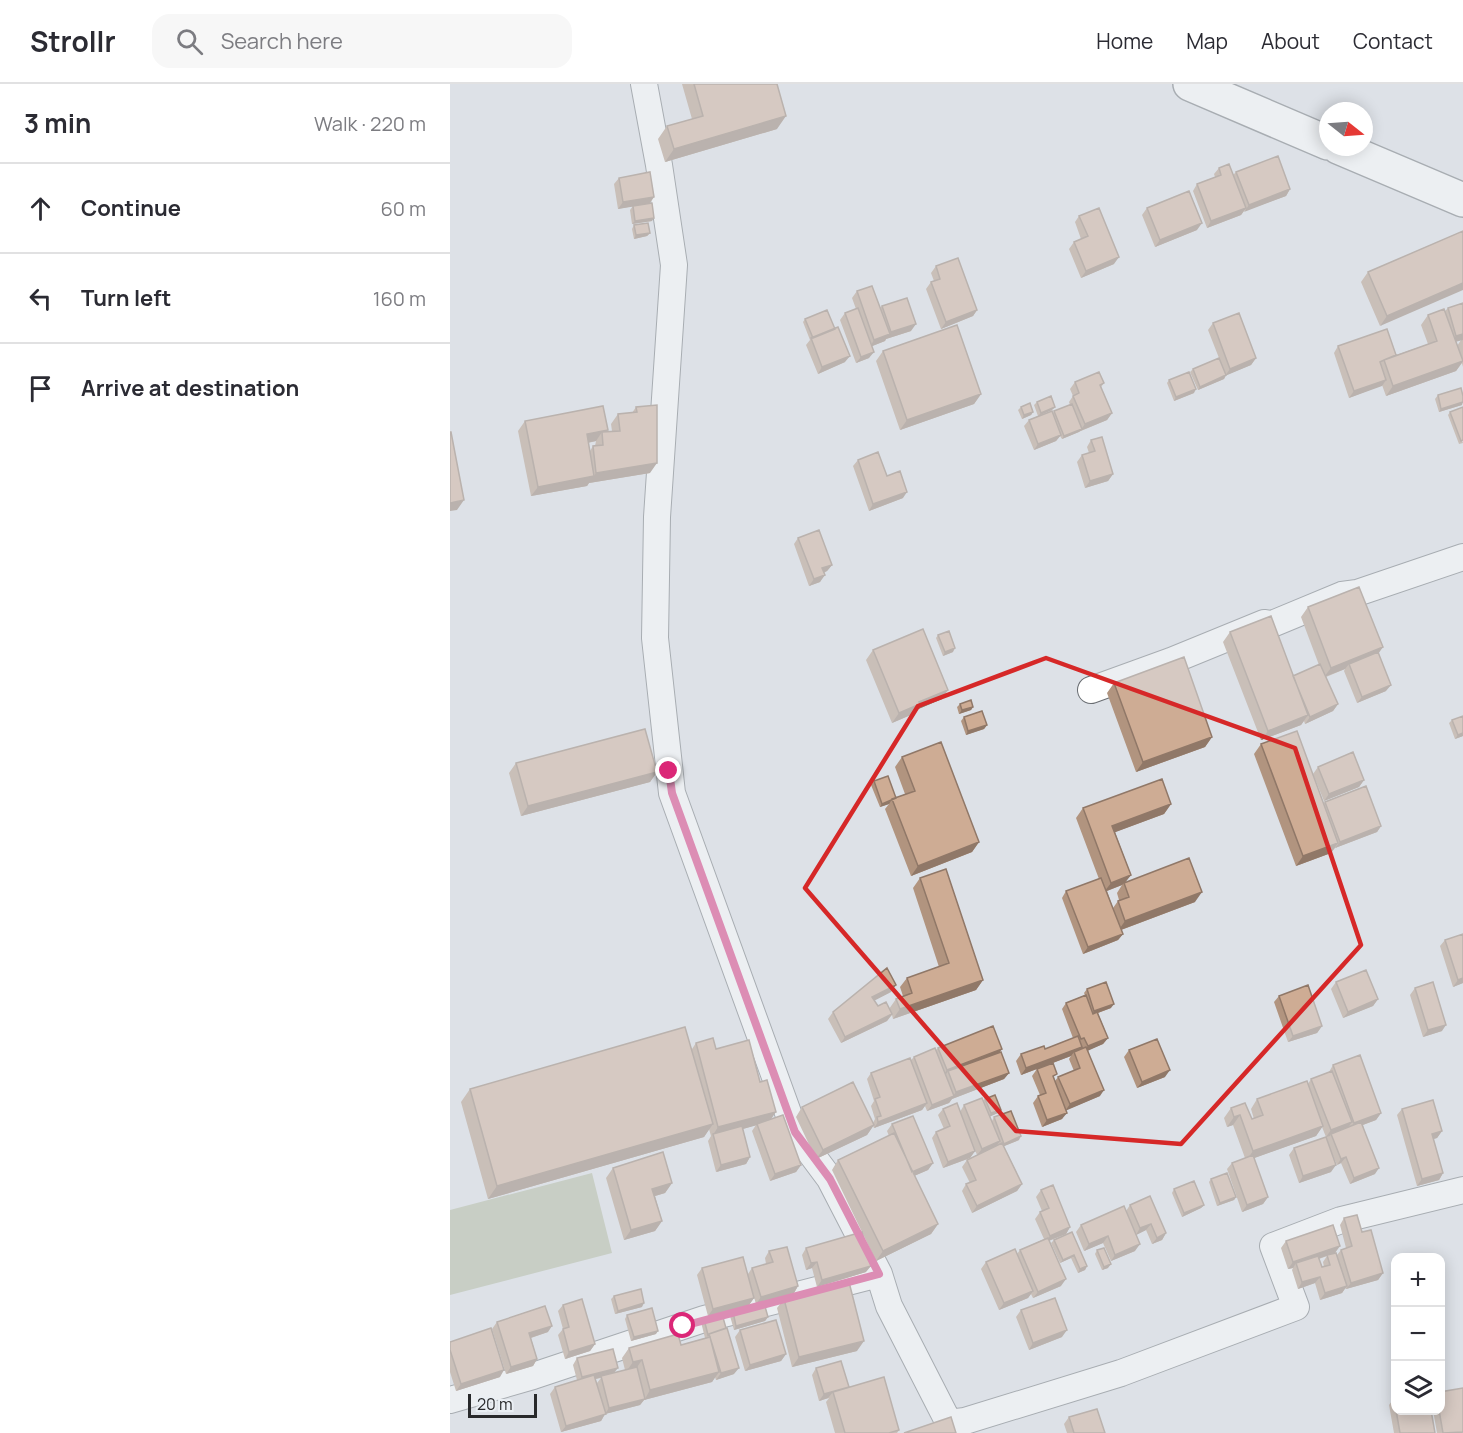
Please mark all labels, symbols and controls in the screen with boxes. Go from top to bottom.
search box [152,14,572,68]
text: Strollr [30,22,116,60]
icon: search [173,25,206,58]
text: Search here [221,26,343,56]
text: Home [1096,27,1153,55]
text: Map [1186,27,1228,55]
text: About [1261,27,1320,55]
text: Contact [1353,27,1433,55]
north arrow [1319,102,1373,156]
text: 3 min [24,105,91,141]
text: Walk · 220 m [314,110,426,137]
icon: ahead [24,192,57,225]
text: Continue [81,193,181,223]
text: 60 m [380,195,426,222]
icon: left [24,282,57,315]
text: Turn left [81,283,171,313]
text: 160 m [373,285,426,312]
icon: arrive [24,372,57,405]
text: Arrive at destination [81,373,299,403]
route end [655,757,681,783]
map controls [1391,1253,1445,1415]
button: + [1391,1253,1445,1307]
button: − [1391,1307,1445,1361]
route start [669,1312,695,1338]
button: layers [1391,1361,1445,1415]
scale bar [468,1391,537,1418]
text: 20 m [477,1393,513,1415]

